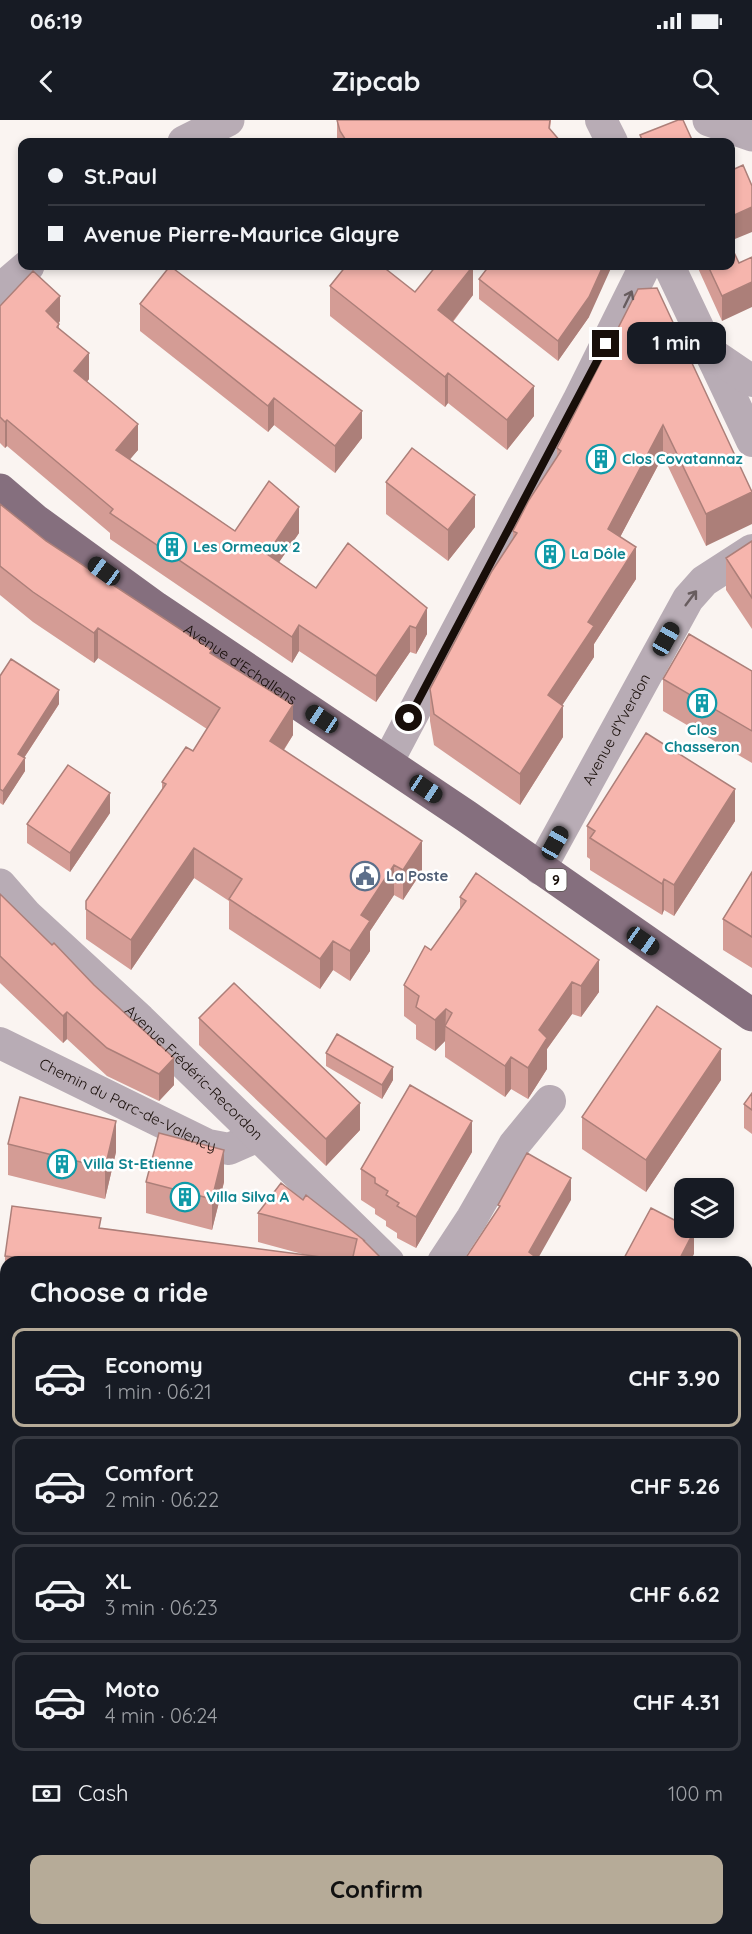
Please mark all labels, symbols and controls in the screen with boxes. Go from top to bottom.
text: 06:19 [30,7,83,35]
text: Zipcab [332,64,420,98]
icon: back [30,65,63,98]
icon: search [689,65,722,98]
text: St.Paul [84,162,157,190]
text: Avenue Pierre-Maurice Glayre [84,220,399,248]
one-way arrow [622,290,634,308]
callout: 1 min [627,323,726,365]
route end [592,330,619,357]
text: 1 min [652,330,701,355]
building icon: Clos Covatannaz [585,443,617,475]
place label: Clos Covatannaz [622,449,743,468]
building icon: Les Ormeaux 2 [156,531,188,563]
place label: Les Ormeaux 2 [193,537,300,556]
building icon: La Dôle [534,538,566,570]
place label: La Dôle [571,544,626,563]
car [84,553,124,589]
one-way arrow [685,590,697,606]
street label: Avenue d'Echallens [180,619,301,709]
car [649,619,683,659]
street label: Avenue d'Yverdon [578,670,654,788]
building icon: Clos Chasseron [686,687,718,719]
car [302,701,342,737]
route start [395,704,422,731]
place label: Clos Chasseron [664,720,740,756]
car [406,771,446,807]
car [538,823,572,863]
public building icon: La Poste [349,860,381,892]
place label: La Poste [386,866,449,885]
road number: 9 [546,869,566,891]
car [623,923,663,959]
street label: Avenue Frédéric-Recordon [121,1001,267,1144]
street label: Chemin du Parc-de-Valency [36,1054,217,1155]
building icon: Villa St-Etienne [46,1148,78,1180]
place label: Villa St-Etienne [83,1154,193,1173]
map controls [674,1178,734,1238]
button: layers [674,1178,734,1238]
building icon: Villa Silva A [169,1181,201,1213]
place label: Villa Silva A [206,1187,290,1206]
text: Choose a ride [30,1275,208,1309]
icon: car [33,1351,87,1405]
text: Economy [105,1351,203,1379]
text: CHF 3.90 [629,1364,720,1392]
text: 1 min · 06:21 [105,1379,212,1404]
icon: car [33,1459,87,1513]
text: Comfort [105,1459,194,1487]
text: CHF 5.26 [630,1472,720,1500]
text: 2 min · 06:22 [105,1487,219,1512]
icon: car [33,1567,87,1621]
text: XL [105,1567,132,1595]
text: CHF 6.62 [630,1580,720,1608]
text: 3 min · 06:23 [105,1595,218,1620]
icon: car [33,1675,87,1729]
text: Moto [105,1675,159,1703]
text: CHF 4.31 [633,1688,720,1716]
text: 4 min · 06:24 [105,1703,218,1728]
icon: cash [30,1777,63,1810]
text: Cash [78,1779,129,1807]
text: 100 m [668,1781,723,1806]
button: Confirm [30,1855,723,1924]

